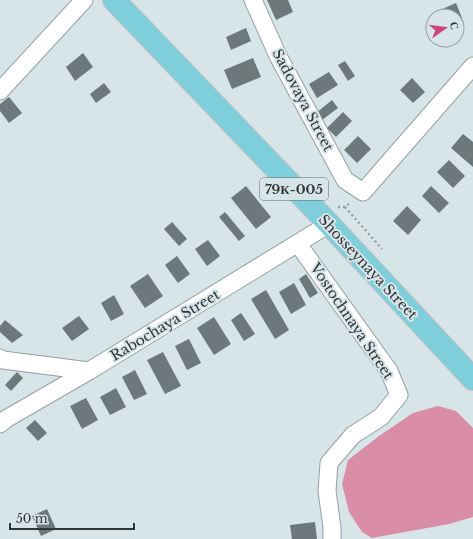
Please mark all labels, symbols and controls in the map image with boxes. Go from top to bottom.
north arrow [425,8,465,48]
text: С [447,20,462,31]
street label: Sadovaya Street [268,46,338,155]
road number: 79К-005 [260,178,328,200]
street label: Shosseynaya Street [315,211,422,324]
street label: Vostochnaya Street [306,259,398,383]
street label: Rabochaya Street [107,285,223,365]
scale bar [10,505,134,531]
text: 50 m [16,511,48,526]

